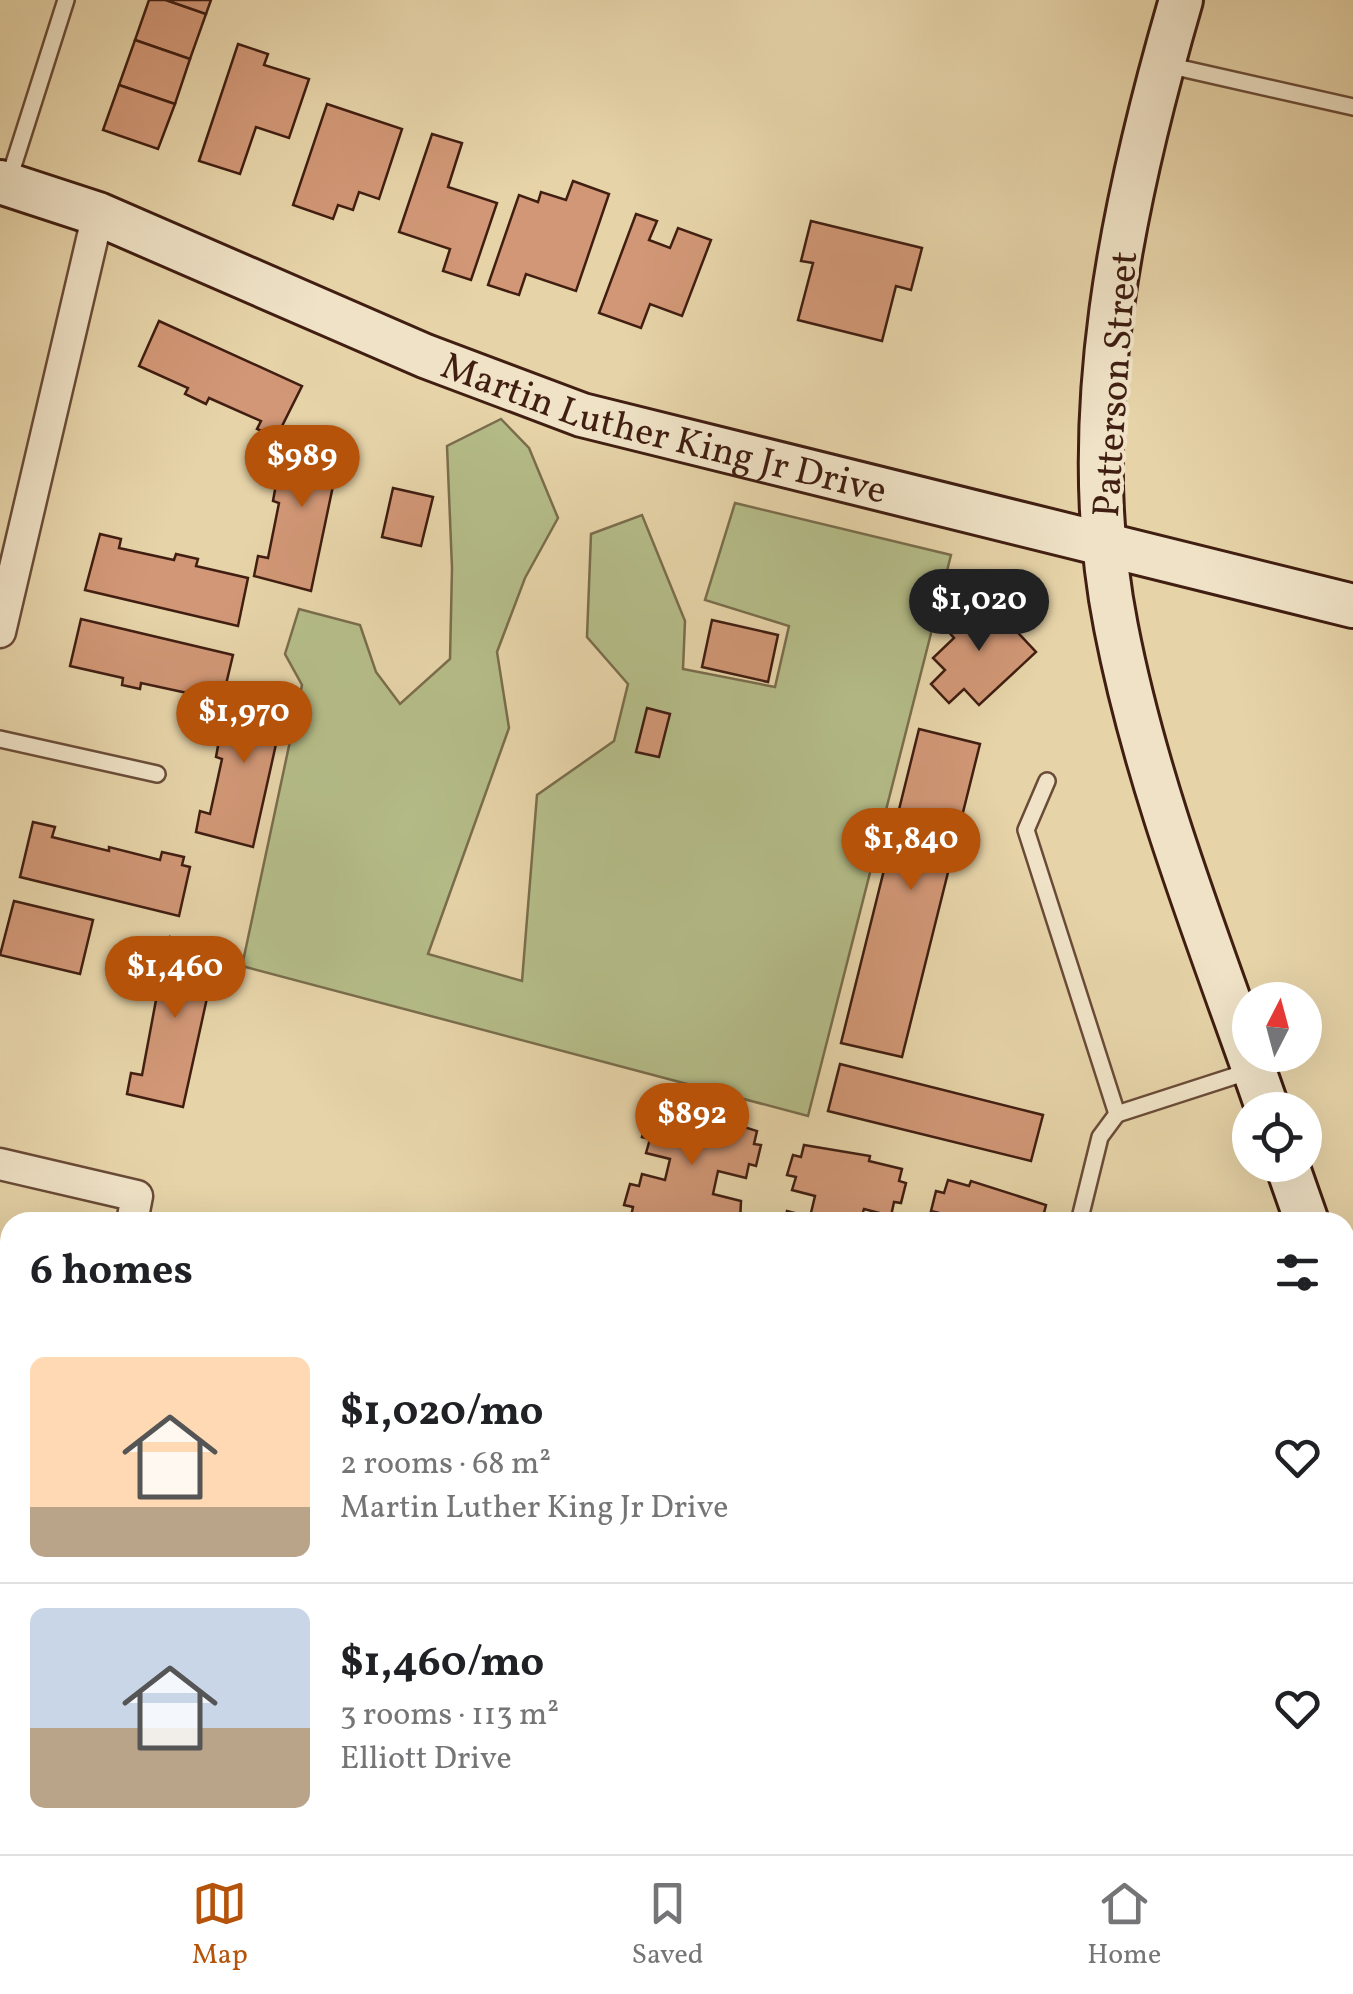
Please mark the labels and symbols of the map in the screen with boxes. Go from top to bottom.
street label: Patterson Street [1082,249,1153,519]
street label: Martin Luther King Jr Drive [433,341,892,519]
pin: $989 [243,425,361,510]
pin: $1,020 [898,569,1060,654]
pin: $1,970 [163,681,325,766]
pin: $1,840 [830,808,992,893]
pin: $1,460 [94,936,256,1021]
north arrow [1232,982,1322,1072]
pin: $892 [633,1083,751,1168]

